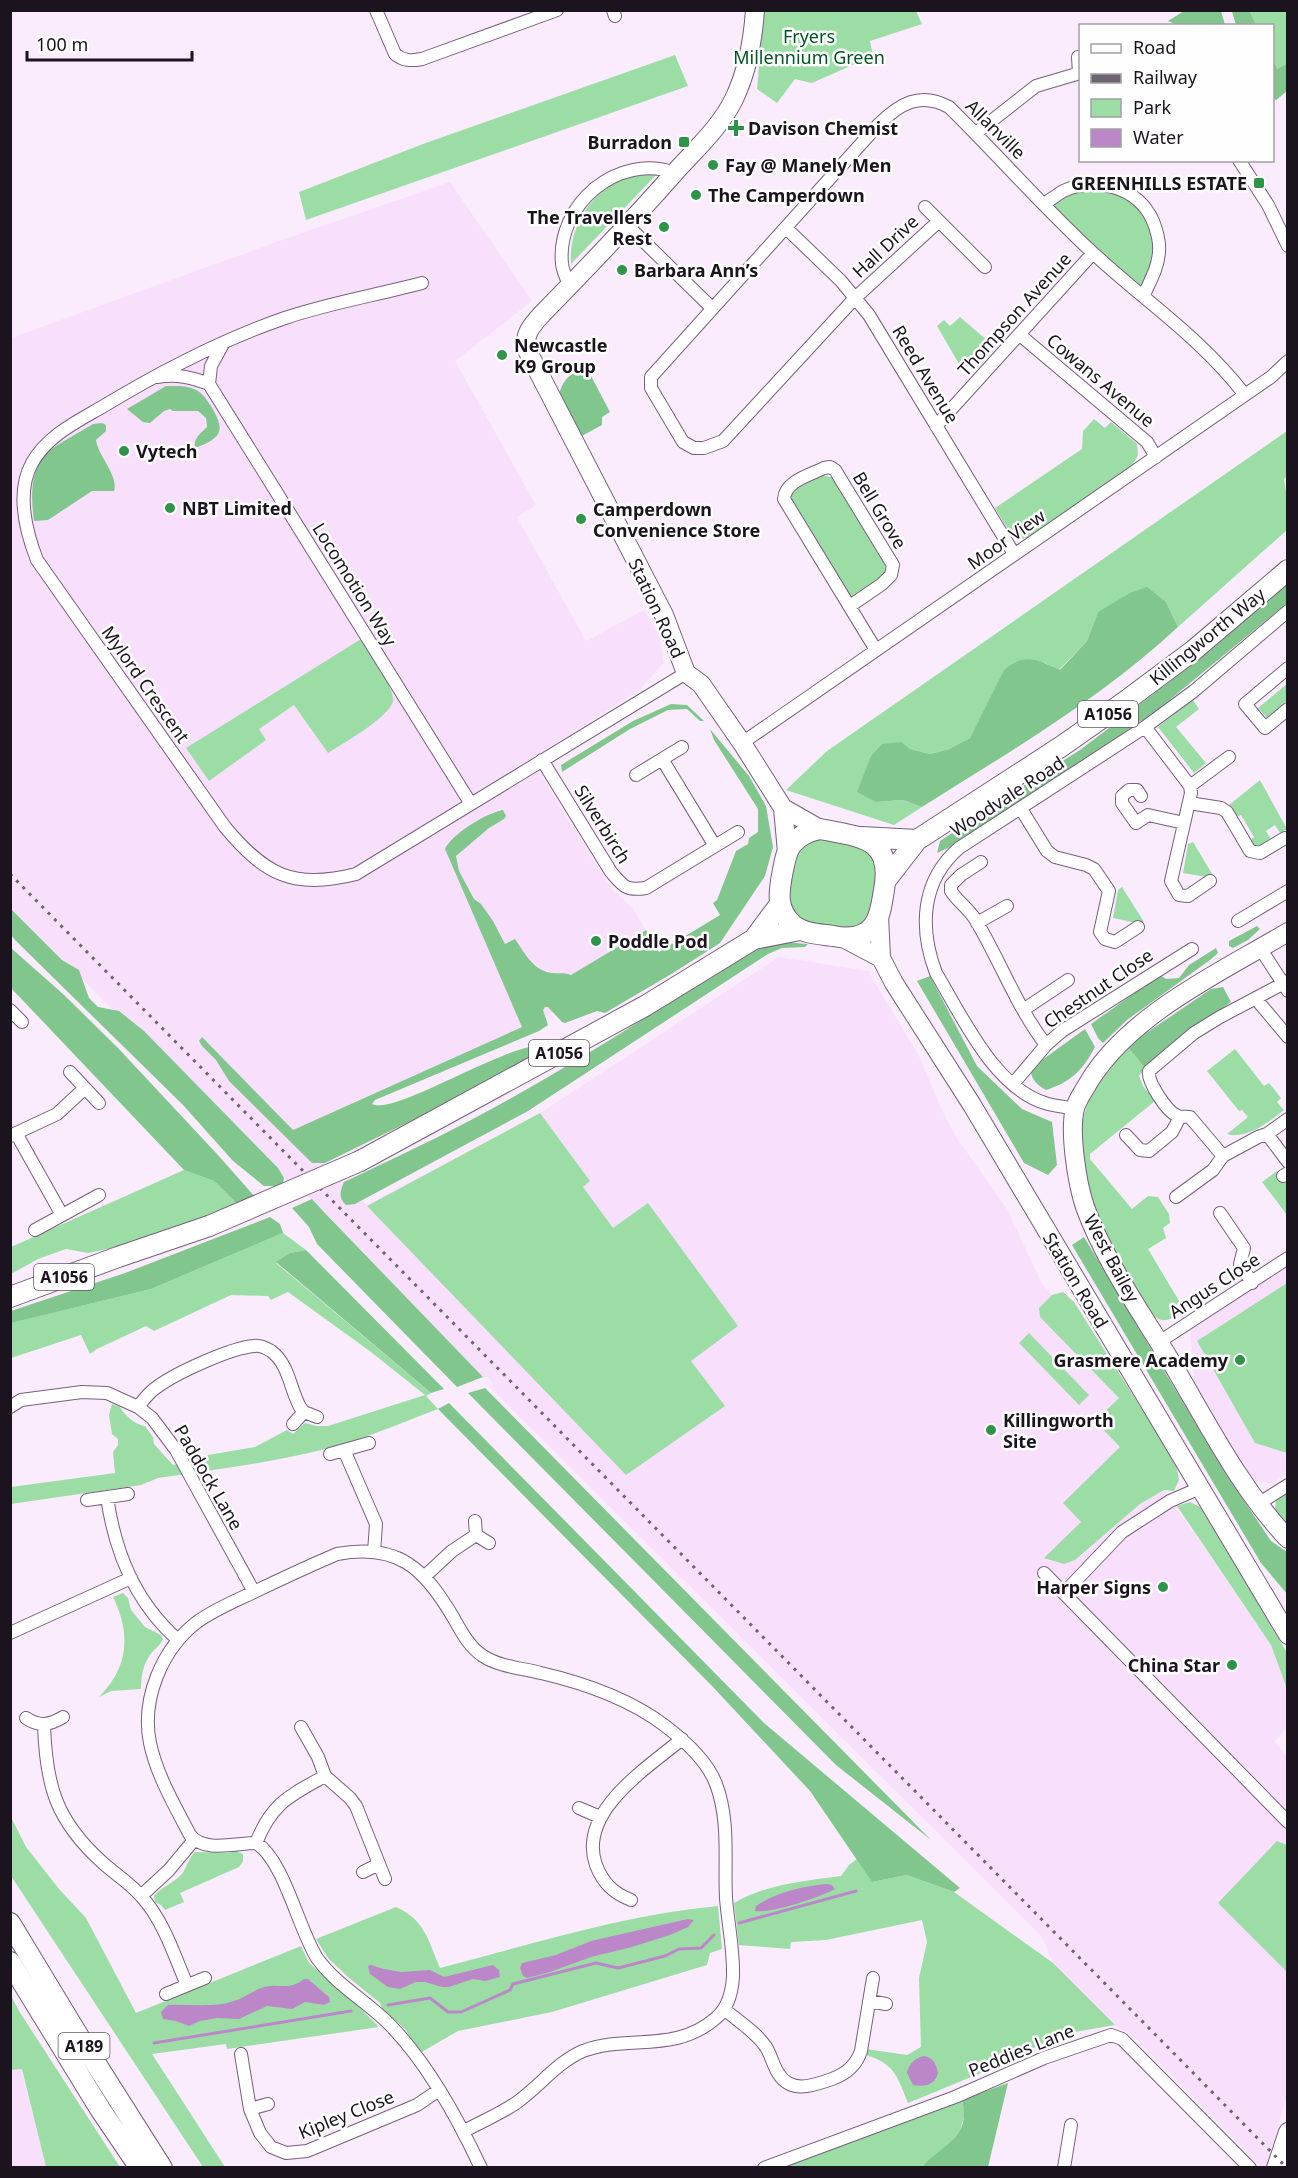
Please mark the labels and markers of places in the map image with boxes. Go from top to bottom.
place label: Davison Chemist [748,116,898,140]
marker: Davison Chemist [729,121,743,135]
place label: Burradon [587,130,672,154]
marker: Burradon [677,135,691,149]
place label: Fay @ Manely Men [725,153,891,177]
marker: Fay @ Manely Men [706,158,720,172]
place label: GREENHILLS ESTATE [1071,171,1247,195]
marker: GREENHILLS ESTATE [1252,176,1266,190]
place label: The Camperdown [708,183,865,207]
marker: The Camperdown [689,188,703,202]
place label: The Travellers Rest [527,205,652,250]
marker: The Travellers Rest [657,220,671,234]
place label: Barbara Ann’s [634,258,758,282]
marker: Barbara Ann’s [615,263,629,277]
place label: Newcastle K9 Group [514,333,607,378]
marker: Newcastle K9 Group [495,348,509,362]
place label: Vytech [136,439,198,463]
marker: Vytech [117,444,131,458]
place label: NBT Limited [182,496,292,520]
place label: Camperdown Convenience Store [593,497,760,542]
marker: NBT Limited [163,501,177,515]
marker: Camperdown Convenience Store [574,512,588,526]
place label: Poddle Pod [608,929,708,953]
marker: Poddle Pod [589,934,603,948]
place label: Grasmere Academy [1054,1348,1229,1372]
marker: Grasmere Academy [1233,1353,1247,1367]
place label: Killingworth Site [1003,1408,1114,1453]
marker: Killingworth Site [984,1423,998,1437]
place label: Harper Signs [1036,1575,1151,1599]
marker: Harper Signs [1156,1580,1170,1594]
place label: China Star [1128,1653,1220,1677]
marker: China Star [1225,1658,1239,1672]

